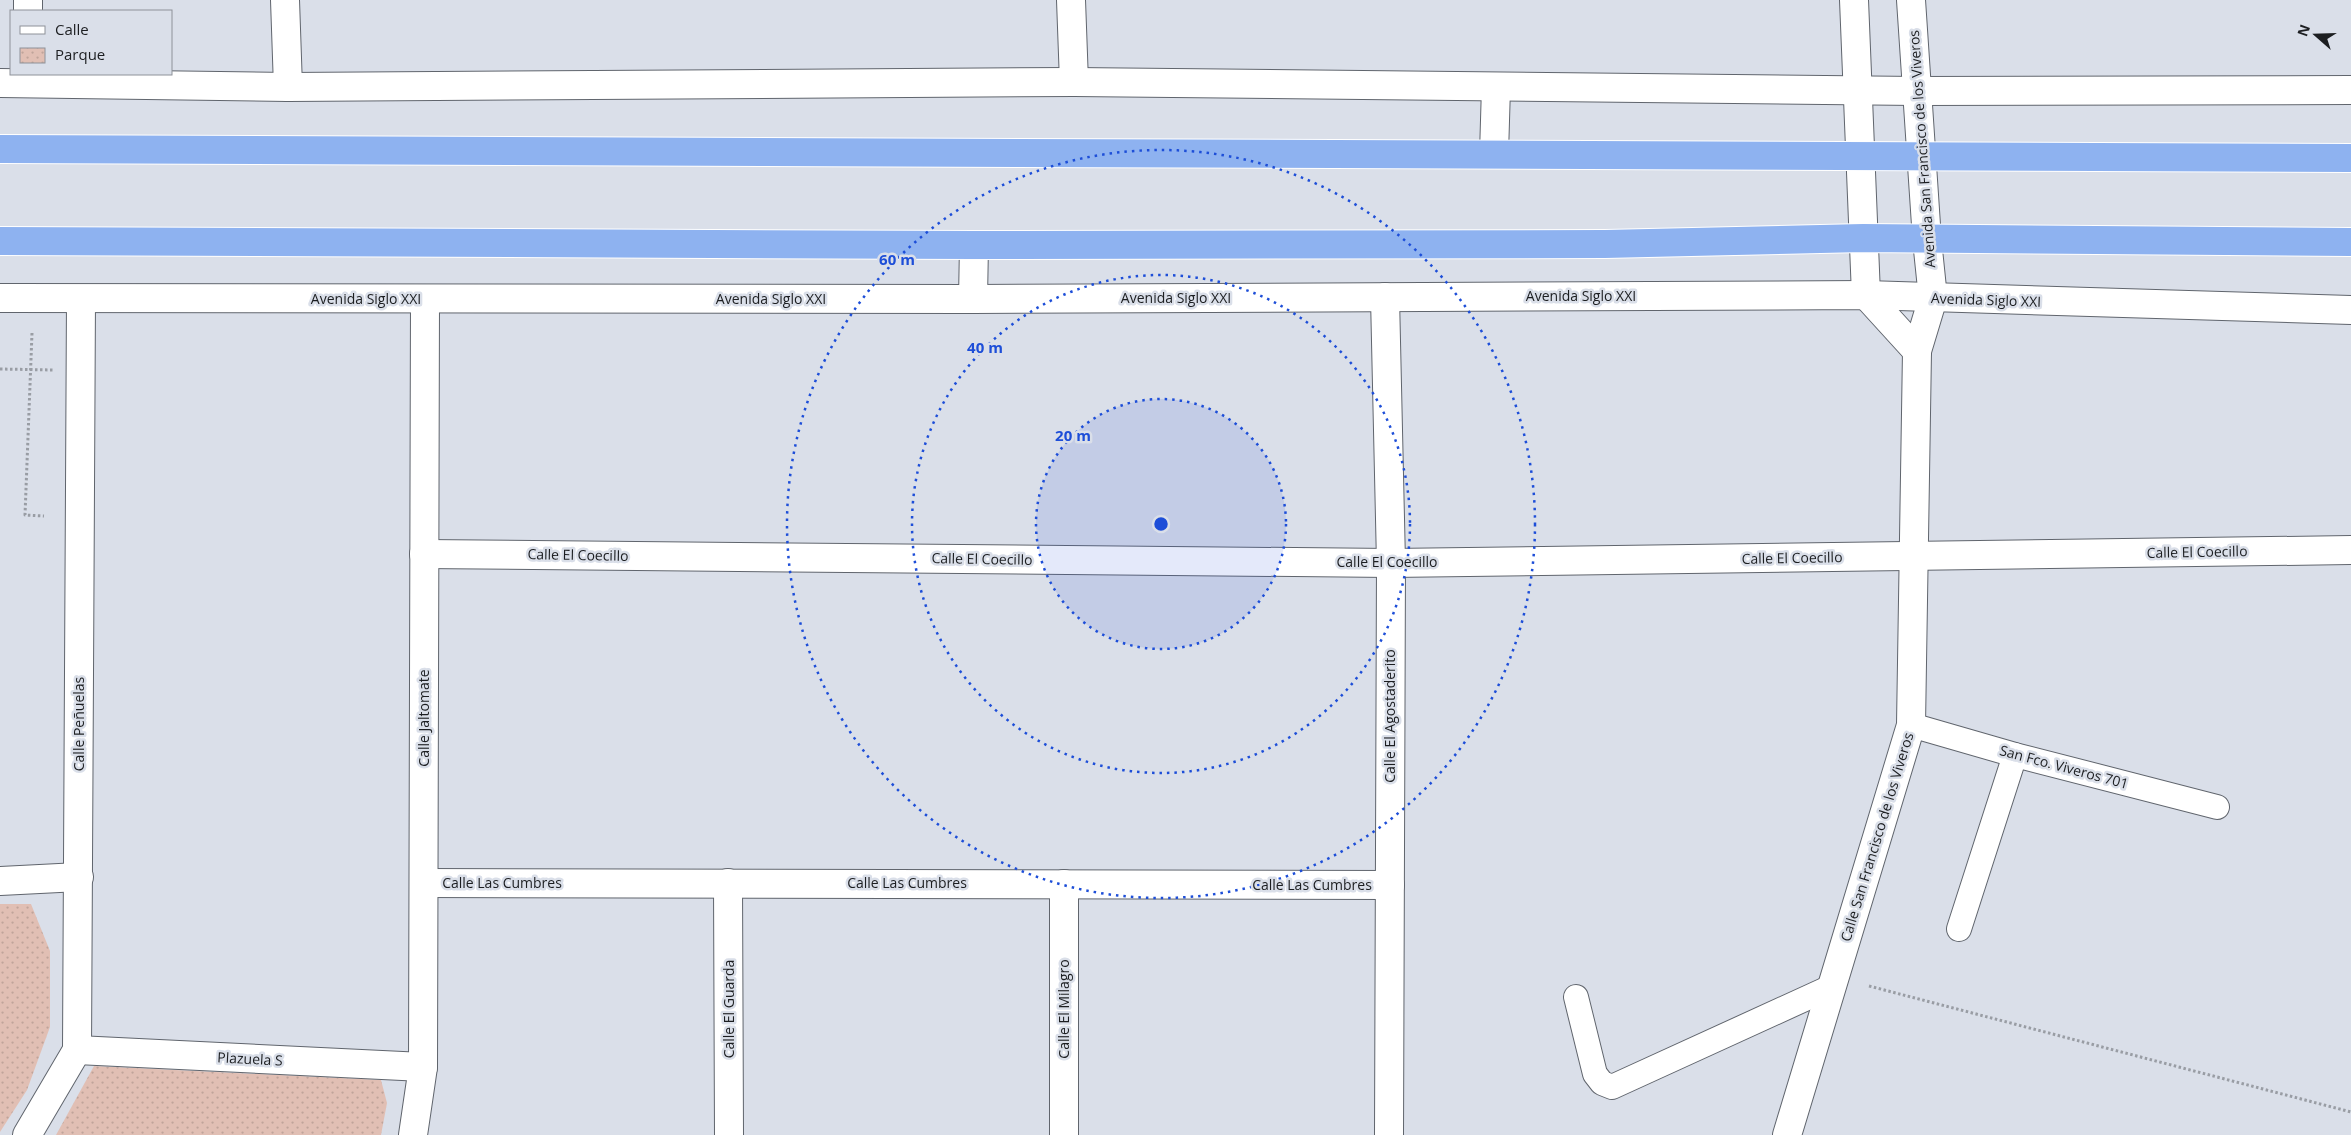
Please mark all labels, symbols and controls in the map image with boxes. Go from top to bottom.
legend [10,10,172,75]
north arrow [2291,10,2341,60]
text: Calle [55,19,89,39]
text: N [2292,22,2314,39]
street label: Avenida San Francisco de los Viveros [1904,29,1939,269]
text: Parque [55,44,105,64]
text: 60 m [879,249,915,269]
street label: Avenida Siglo XXI [1526,286,1636,305]
street label: Avenida Siglo XXI [1121,288,1231,307]
street label: Avenida Siglo XXI [1931,288,2041,311]
street label: Avenida Siglo XXI [311,289,421,308]
street label: Avenida Siglo XXI [716,289,826,308]
text: 40 m [967,337,1003,357]
text: 20 m [1055,425,1091,445]
centre of rings [1152,515,1170,533]
street label: Calle El Coecillo [2146,541,2248,562]
street label: Calle El Coecillo [527,544,629,565]
street label: Calle El Coecillo [1741,547,1843,568]
street label: Calle El Coecillo [931,548,1033,569]
street label: Calle El Coecillo [1337,552,1437,571]
street label: Calle El Agostaderito [1380,649,1399,783]
street label: Calle Jaltomate [414,669,433,767]
street label: Calle Peñuelas [69,676,88,771]
street label: Calle San Francisco de los Viveros [1836,730,1918,944]
street label: San Fco. Viveros 701 [1998,740,2131,793]
street label: Calle Las Cumbres [442,873,562,892]
street label: Calle Las Cumbres [847,873,967,892]
street label: Calle Las Cumbres [1252,875,1372,894]
street label: Calle El Milagro [1054,959,1073,1059]
street label: Calle El Guarda [719,960,738,1058]
street label: Plazuela S [217,1047,283,1070]

